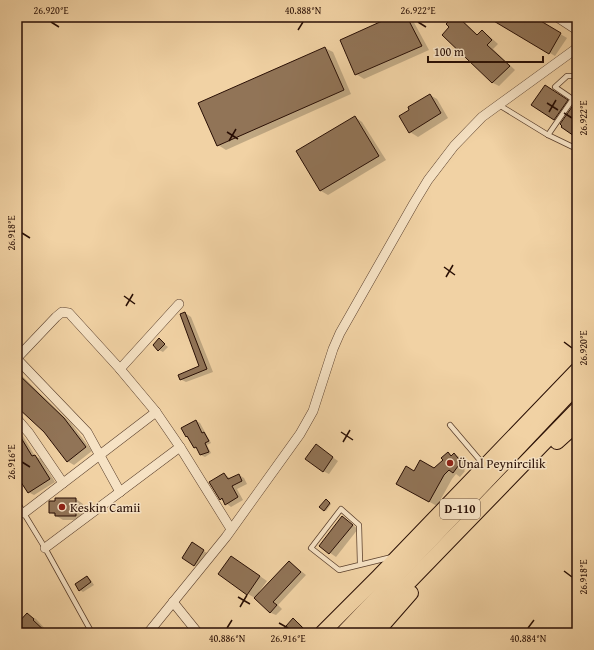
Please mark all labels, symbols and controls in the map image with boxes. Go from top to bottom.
text: 26.920°E [33,3,69,18]
text: 40.888°N [285,3,322,18]
text: 26.922°E [400,3,436,18]
scale bar [428,38,543,64]
text: 100 m [434,43,464,60]
text: 26.922°E [576,100,591,136]
text: 26.918°E [4,215,19,251]
text: 26.920°E [576,330,591,366]
text: 26.916°E [4,444,19,480]
place label: Ünal Peynircilik [458,454,546,473]
marker: Ünal Peynircilik [445,458,455,468]
place label: Keskin Camii [70,498,141,517]
road number: D-110 [440,499,480,519]
marker: Keskin Camii [57,502,67,512]
text: 26.918°E [576,559,591,595]
text: 40.886°N [209,631,246,646]
text: 26.916°E [270,631,306,646]
text: 40.884°N [510,631,547,646]

